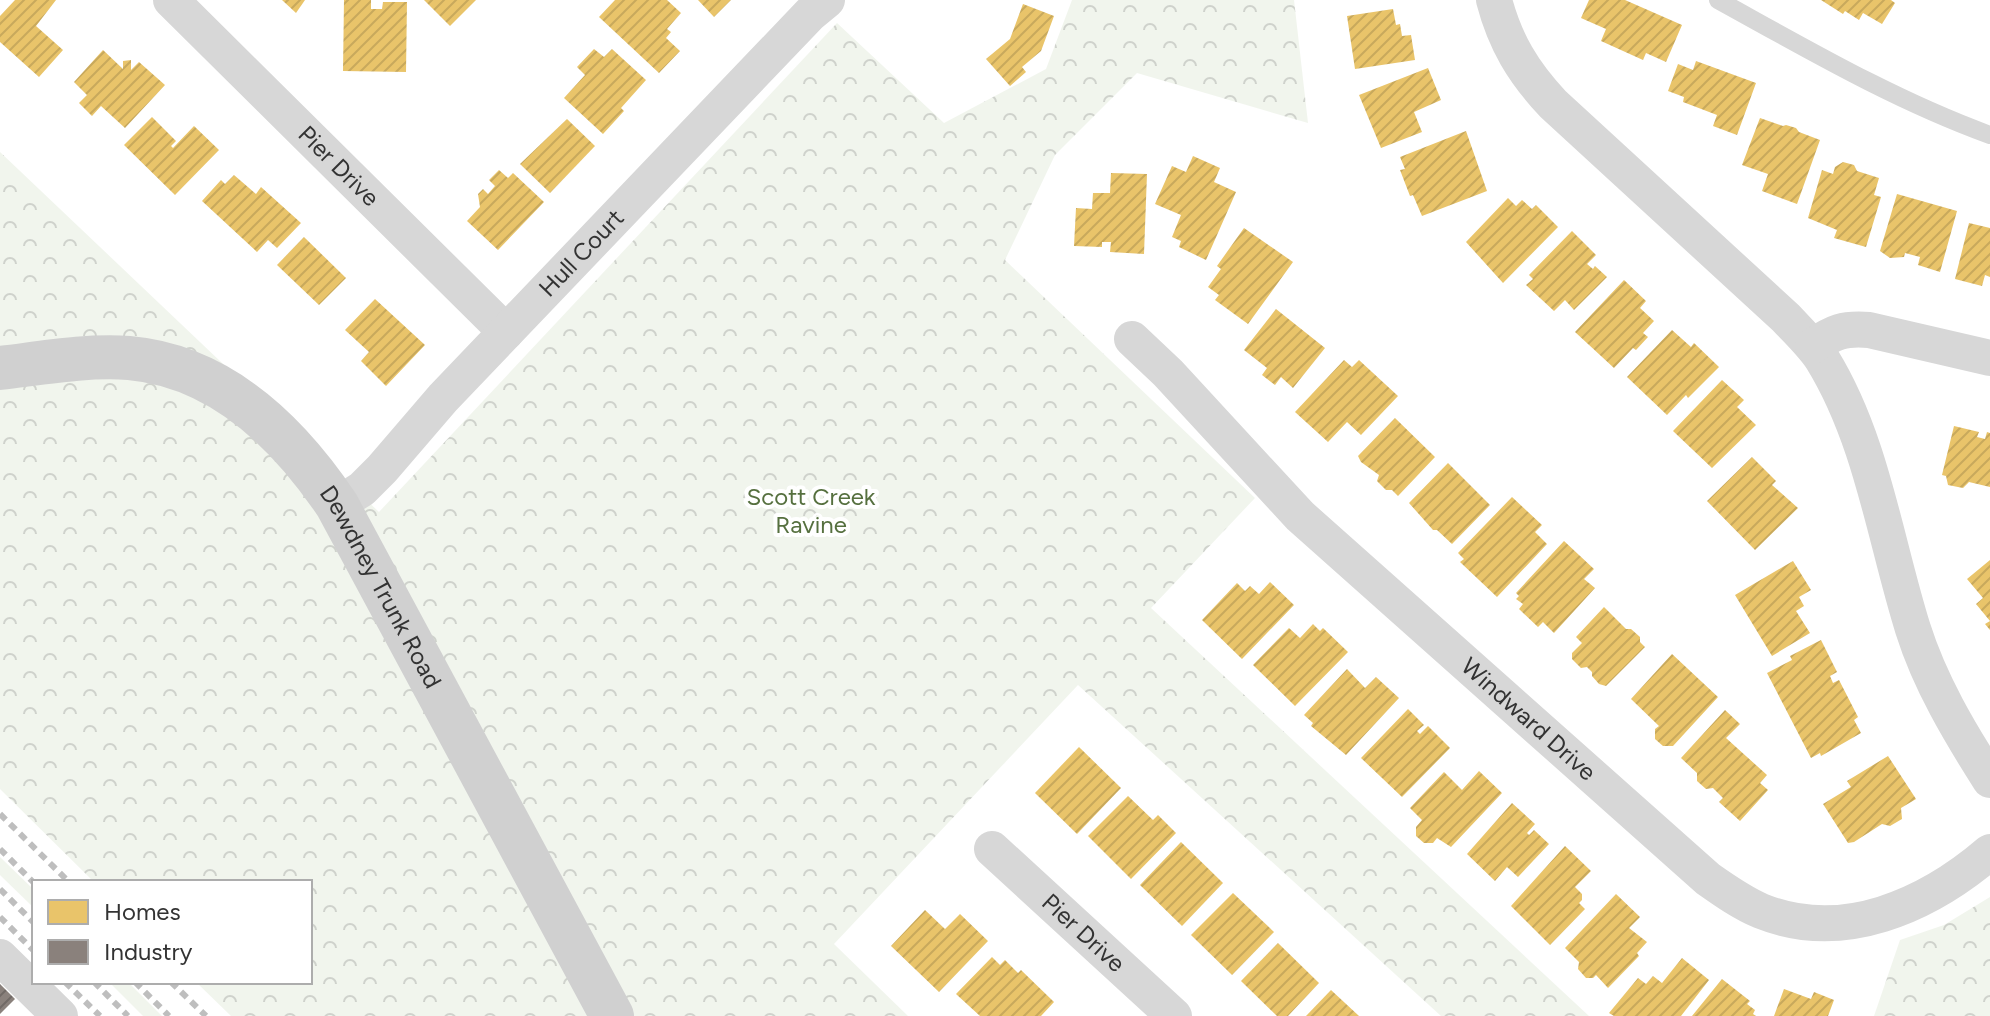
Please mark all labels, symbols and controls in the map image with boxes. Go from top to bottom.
street label: Pier Drive [292,120,385,212]
street label: Hull Court [533,203,630,302]
street label: Dewdney Trunk Road [314,479,448,693]
park label: Scott Creek Ravine [747,482,876,539]
street label: Windward Drive [1455,651,1602,786]
legend [32,880,312,984]
street label: Pier Drive [1036,887,1131,978]
text: Homes [104,897,181,926]
text: Industry [104,937,193,966]

